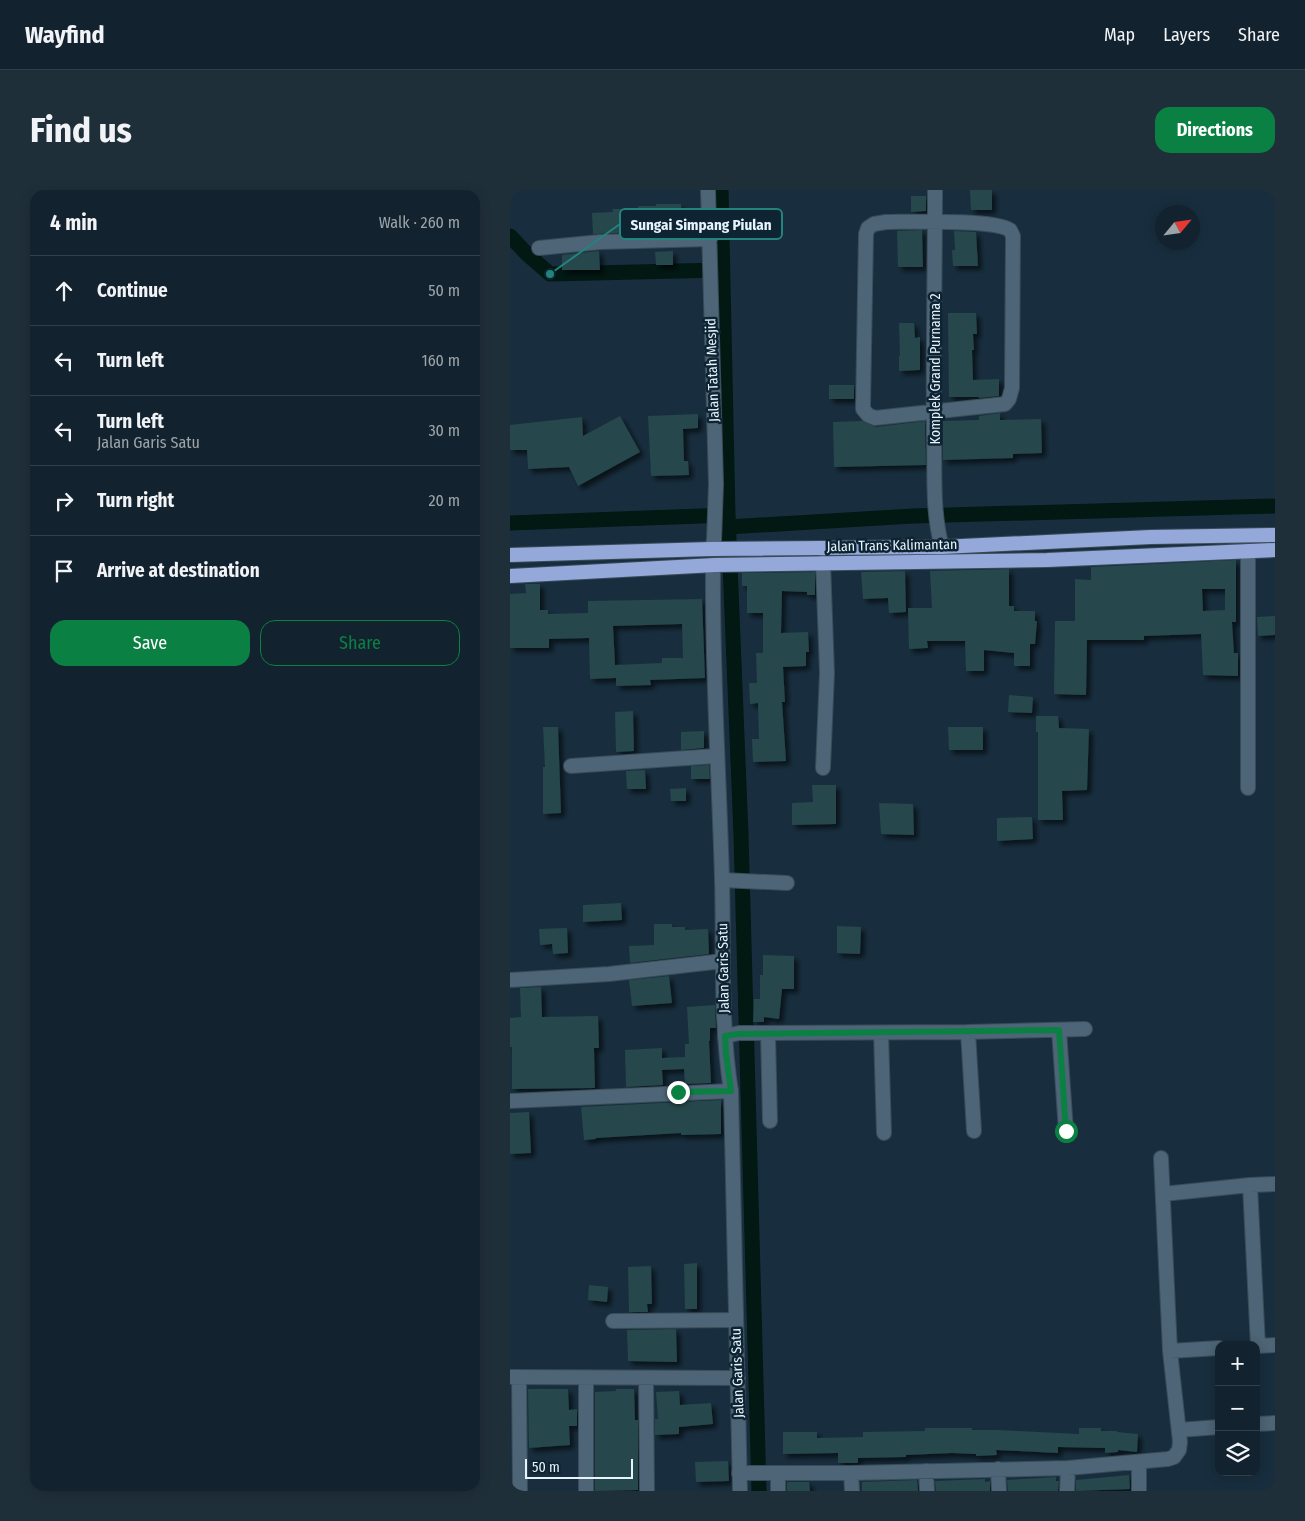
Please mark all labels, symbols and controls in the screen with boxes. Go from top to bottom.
text: Wayfind [25,21,105,49]
text: Map [1104,24,1135,46]
text: Layers [1163,24,1210,46]
text: Share [1238,24,1280,46]
button: Directions [1155,107,1275,153]
text: Find us [30,109,132,151]
north arrow [1155,205,1200,250]
callout: Sungai Simpang Piulan [620,209,782,239]
text: 4 min [50,210,98,236]
text: Walk · 260 m [379,213,460,232]
text: Sungai Simpang Piulan [630,216,772,234]
icon: ahead [50,277,78,305]
text: Continue [97,279,168,302]
text: 50 m [428,281,460,300]
street label: Komplek Grand Purnama 2 [927,293,944,445]
street label: Jalan Tatah Mesjid [702,318,723,422]
icon: left [50,347,78,375]
text: Turn left [97,349,164,372]
text: 160 m [421,351,460,370]
text: Turn left [97,410,164,433]
icon: left [50,417,78,445]
text: 30 m [428,421,460,440]
text: Jalan Garis Satu [97,433,200,452]
icon: right [50,487,78,515]
text: Turn right [97,489,174,512]
text: 20 m [429,491,460,510]
street label: Jalan Trans Kalimantan [827,536,957,555]
icon: arrive [50,557,78,585]
text: Arrive at destination [97,559,260,582]
button: Save [50,620,250,666]
button: Share [260,620,460,666]
street label: Jalan Garis Satu [714,923,733,1013]
route end [667,1081,690,1104]
route start [1055,1120,1078,1143]
street label: Jalan Garis Satu [727,1328,748,1418]
map controls [1215,1341,1260,1476]
button: + [1215,1341,1260,1386]
button: − [1215,1386,1260,1431]
button: layers [1215,1431,1260,1476]
scale bar [525,1456,632,1479]
text: 50 m [532,1459,560,1476]

